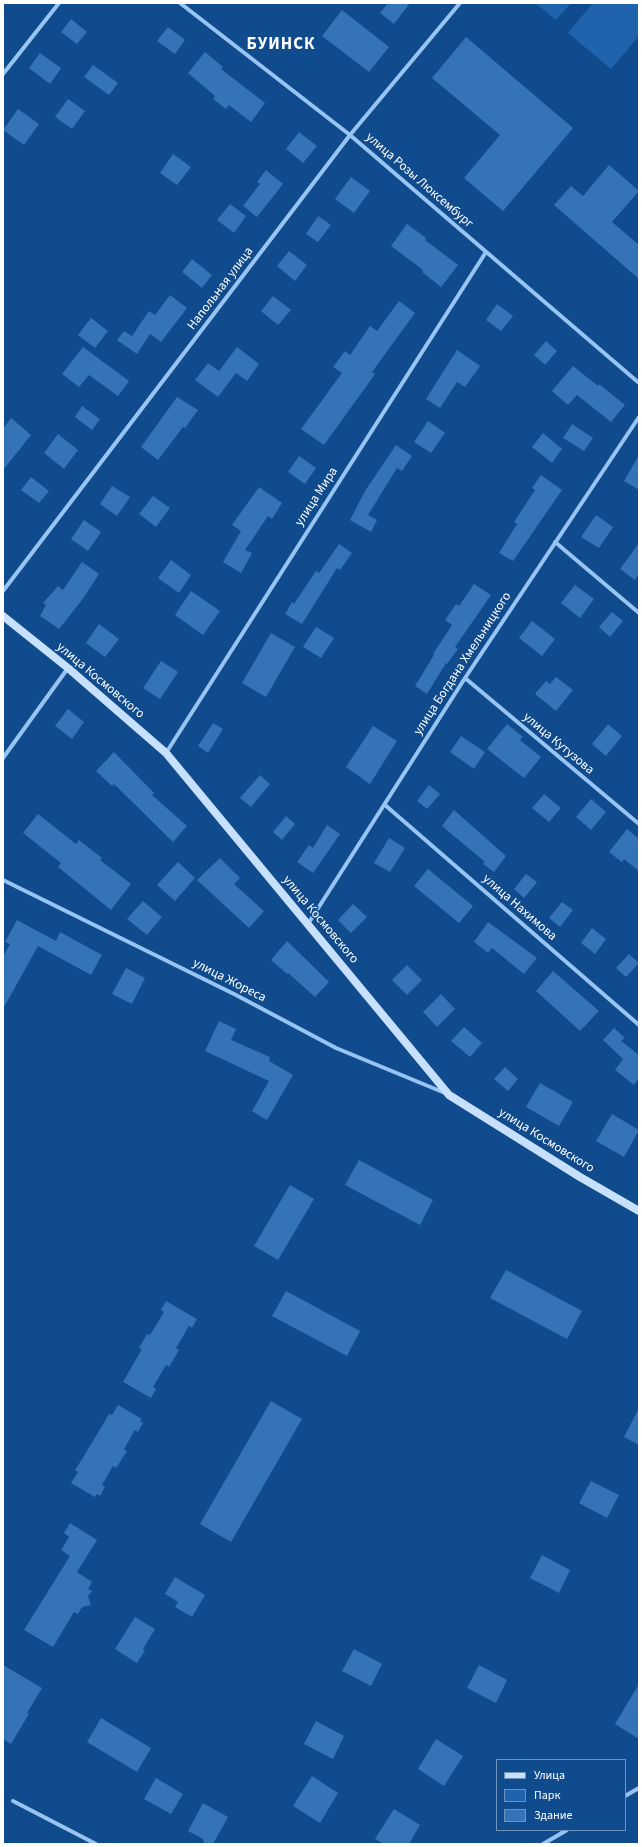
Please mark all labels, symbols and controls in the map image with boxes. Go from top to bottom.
district label: БУИНСК [247,35,315,55]
street label: улица Розы Люксембург [362,130,476,232]
street label: Напольная улица [185,244,257,334]
street label: улица Мира [292,465,342,529]
street label: улица Богдана Хмельницкого [411,589,515,739]
street label: улица Космовского [53,640,147,722]
street label: улица Кутузова [519,710,597,778]
street label: улица Нахимова [479,872,559,944]
street label: улица Космовского [279,873,361,967]
street label: улица Жореса [190,956,268,1006]
street label: улица Космовского [495,1105,597,1177]
legend [496,1759,626,1831]
text: Улица [534,1767,565,1784]
text: Парк [534,1787,560,1804]
text: Здание [534,1807,573,1824]

